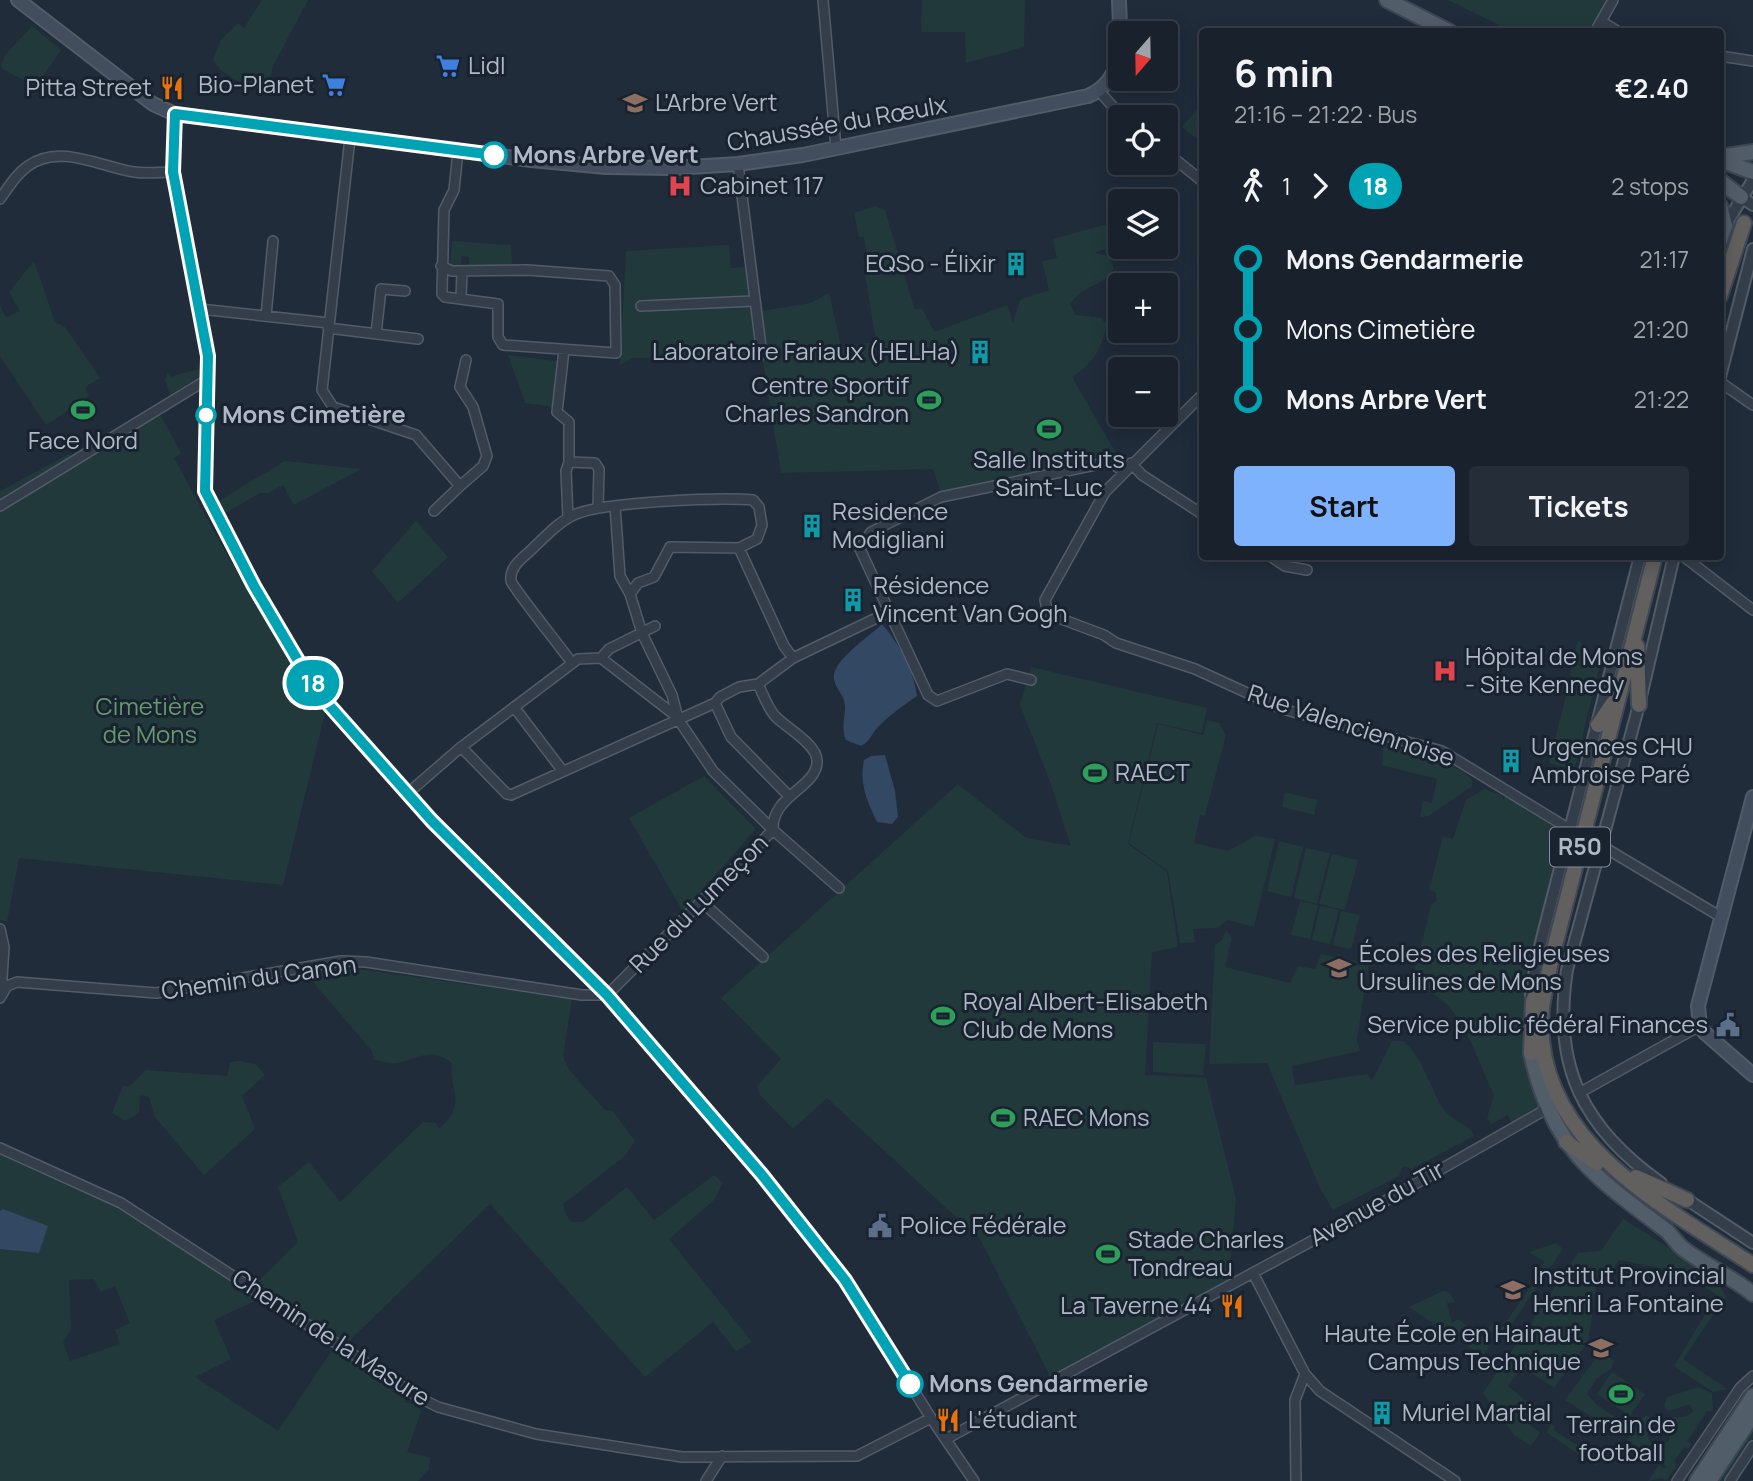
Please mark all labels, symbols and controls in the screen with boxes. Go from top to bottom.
north arrow [1108,21,1178,91]
map controls [1108,21,1178,427]
text: 6 min [1234,46,1334,98]
place label: Lidl [468,48,506,81]
supermarket icon: Lidl [434,52,462,80]
place label: Bio-Planet [198,67,314,100]
place label: Pitta Street [25,70,152,103]
text: €2.40 [1615,70,1689,106]
supermarket icon: Bio-Planet [320,71,348,99]
restaurant icon: Pitta Street [158,74,186,102]
place label: L'Arbre Vert [655,85,777,118]
street label: Chaussée du Rœulx [724,87,949,158]
school or university icon: L'Arbre Vert [621,89,649,117]
text: 21:16 – 21:22 · Bus [1234,98,1417,130]
button: locate [1108,105,1178,175]
place label: Mons Arbre Vert [513,137,699,170]
marker: Mons Arbre Vert [481,142,507,168]
icon: walk [1234,167,1272,205]
icon: forward [1301,167,1339,205]
place label: Cabinet 117 [700,168,824,201]
text: 18 [1363,169,1388,202]
text: 1 [1282,170,1291,202]
text: 2 stops [1611,170,1689,202]
hospital icon: Cabinet 117 [666,172,694,200]
button: layers [1108,189,1178,259]
text: Mons Gendarmerie [1286,241,1524,277]
text: 21:17 [1640,243,1689,275]
place label: EQSo - Élixir [865,246,996,279]
building icon: EQSo - Élixir [1002,250,1030,278]
button: + [1108,273,1178,343]
text: Mons Cimetière [1286,311,1475,347]
text: 21:20 [1633,313,1689,345]
place label: Laboratoire Fariaux (HELHa) [652,334,960,367]
building icon: Laboratoire Fariaux (HELHa) [966,338,994,366]
button: − [1108,357,1178,427]
place label: Centre Sportif Charles Sandron [725,368,909,429]
text: Mons Arbre Vert [1286,381,1487,417]
text: 21:22 [1634,383,1689,415]
sports icon: Centre Sportif Charles Sandron [915,386,943,414]
sports icon: Face Nord [69,396,97,424]
place label: Mons Cimetière [222,397,406,430]
marker: Mons Cimetière [196,405,216,425]
sports icon: Salle Instituts Saint-Luc [1035,415,1063,443]
place label: Face Nord [28,423,138,456]
place label: Salle Instituts Saint-Luc [973,442,1125,503]
button: Start [1234,466,1455,546]
button: Tickets [1469,466,1689,546]
place label: Residence Modigliani [832,494,948,555]
building icon: Residence Modigliani [798,512,826,540]
place label: Résidence Vincent Van Gogh [873,568,1067,629]
building icon: Résidence Vincent Van Gogh [839,586,867,614]
place label: Hôpital de Mons - Site Kennedy [1465,639,1643,700]
hospital icon: Hôpital de Mons - Site Kennedy [1431,657,1459,685]
line badge: 18 [282,660,344,706]
text: 18 [300,666,326,699]
street label: Rue Valenciennoise [1244,676,1459,774]
park label: Cimetière de Mons [96,689,204,750]
place label: Urgences CHU Ambroise Paré [1531,729,1693,790]
building icon: Urgences CHU Ambroise Paré [1497,747,1525,775]
place label: RAECT [1115,755,1191,788]
sports icon: RAECT [1081,759,1109,787]
street label: Rue du Lumeçon [621,826,775,980]
road number: R50 [1550,828,1610,866]
place label: Écoles des Religieuses Ursulines de Mons [1359,936,1610,997]
street label: Chemin du Canon [159,946,358,1007]
school or university icon: Écoles des Religieuses Ursulines de Mons [1325,954,1353,982]
place label: Royal Albert-Elisabeth Club de Mons [963,984,1208,1045]
sports icon: Royal Albert-Elisabeth Club de Mons [929,1002,957,1030]
place label: Service public fédéral Finances [1367,1007,1708,1040]
public building icon: Service public fédéral Finances [1714,1011,1742,1039]
place label: RAEC Mons [1023,1100,1150,1133]
sports icon: RAEC Mons [989,1104,1017,1132]
street label: Avenue du Tir [1303,1152,1450,1253]
place label: Police Fédérale [900,1208,1067,1241]
public building icon: Police Fédérale [866,1212,894,1240]
place label: Stade Charles Tondreau [1128,1222,1284,1283]
sports icon: Stade Charles Tondreau [1094,1240,1122,1268]
place label: Institut Provincial Henri La Fontaine [1533,1258,1725,1319]
street label: Chemin de la Masure [227,1260,437,1413]
school or university icon: Institut Provincial Henri La Fontaine [1499,1276,1527,1304]
place label: La Taverne 44 [1060,1288,1212,1321]
restaurant icon: La Taverne 44 [1218,1292,1246,1320]
place label: Haute École en Hainaut Campus Technique [1324,1316,1581,1377]
school or university icon: Haute École en Hainaut Campus Technique [1587,1334,1615,1362]
place label: Mons Gendarmerie [929,1366,1148,1399]
marker: Mons Gendarmerie [897,1371,923,1397]
sports icon: Terrain de football [1607,1380,1635,1408]
place label: Muriel Martial [1402,1395,1551,1428]
building icon: Muriel Martial [1368,1399,1396,1427]
place label: L'étudiant [968,1402,1077,1435]
restaurant icon: L'étudiant [934,1406,962,1434]
place label: Terrain de football [1566,1407,1676,1468]

